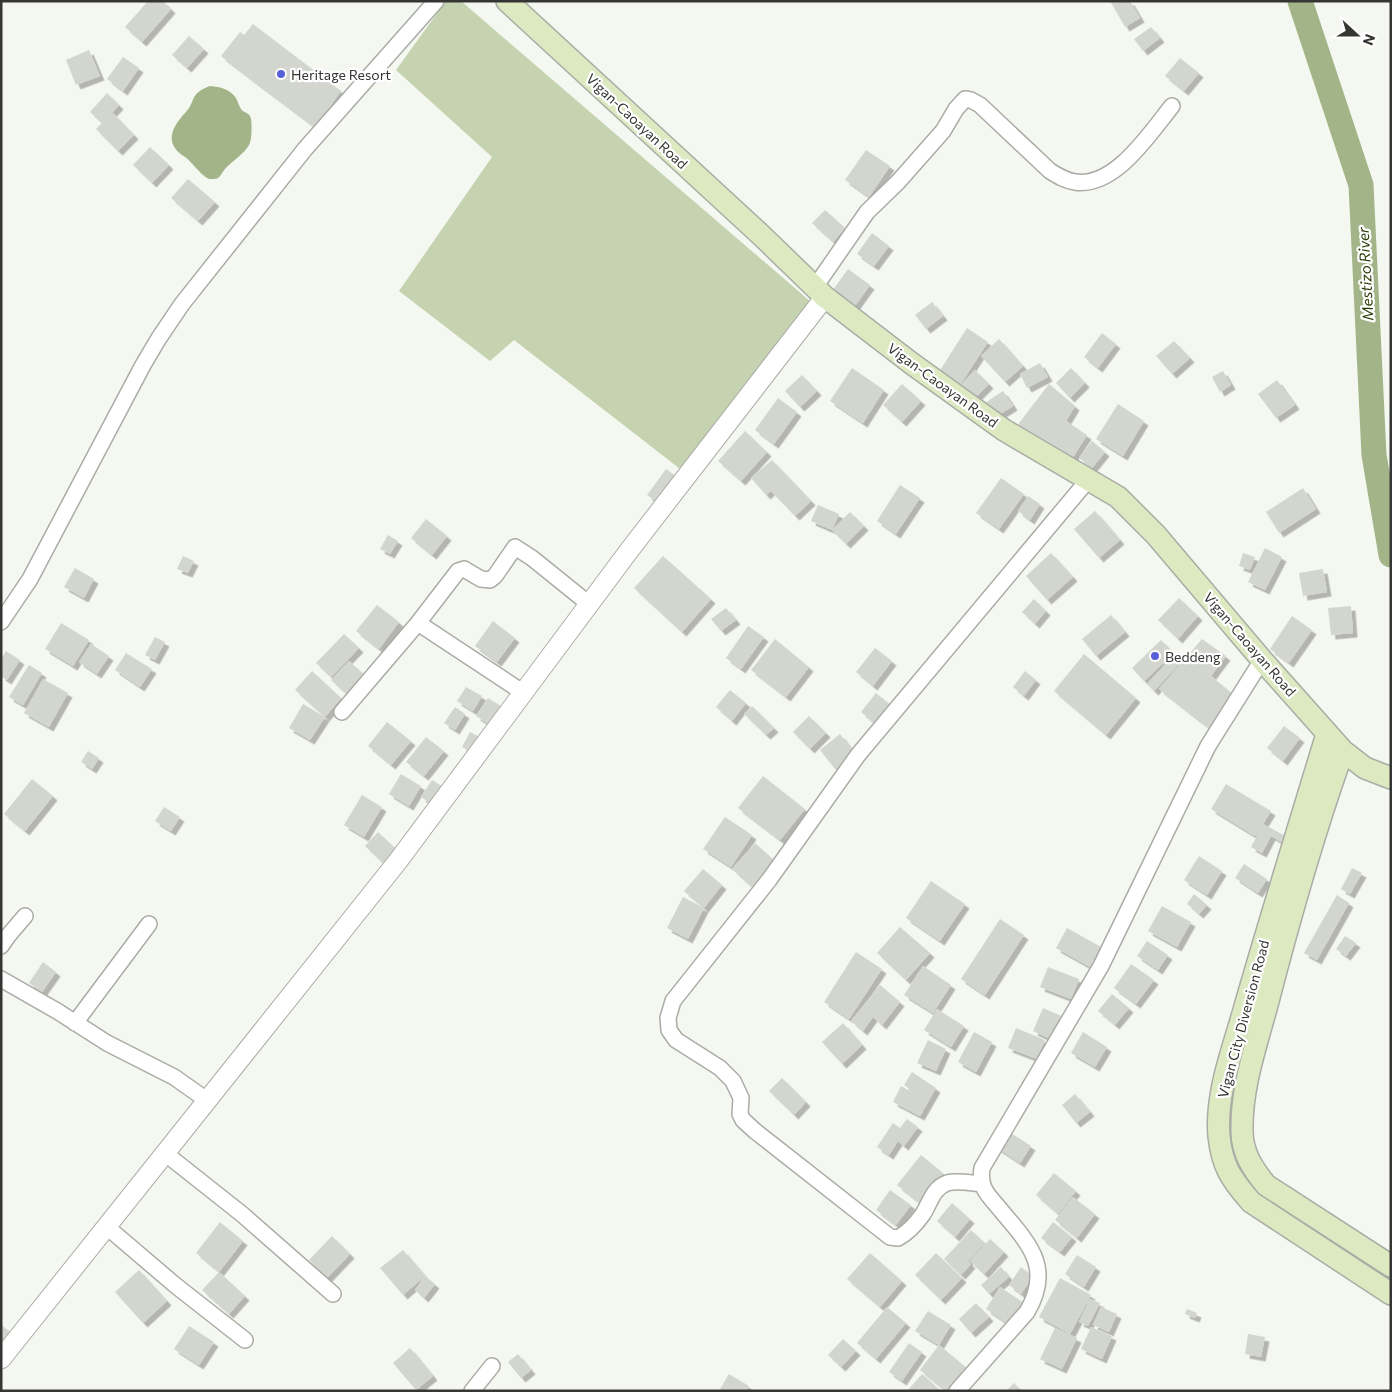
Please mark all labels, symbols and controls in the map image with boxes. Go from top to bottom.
north arrow [1332,10,1382,60]
text: N [1360,32,1379,48]
place label: Heritage Resort [291,66,391,83]
marker: Heritage Resort [275,68,287,80]
street label: Vigan-Caoayan Road [583,70,691,172]
water label: Mestizo River [1354,226,1376,321]
street label: Vigan-Caoayan Road [885,339,1001,431]
street label: Vigan-Caoayan Road [1200,589,1300,699]
place label: Beddeng [1165,648,1221,665]
marker: Beddeng [1149,650,1161,662]
street label: Vigan City Diversion Road [1214,938,1272,1100]

